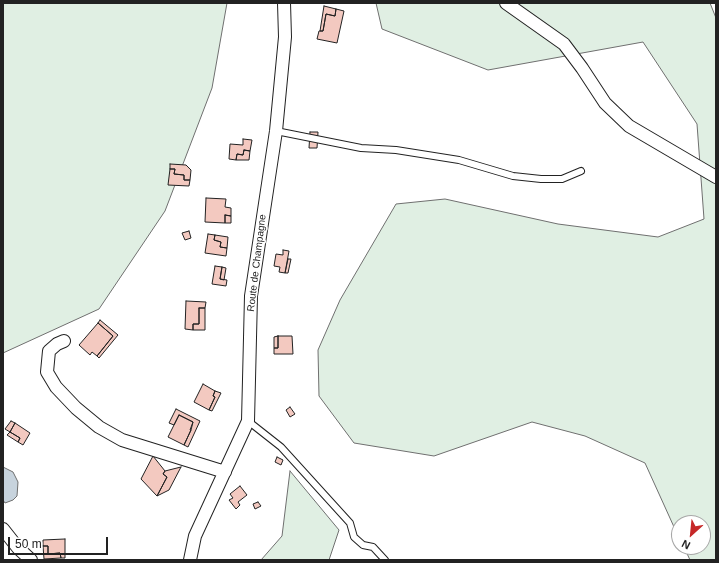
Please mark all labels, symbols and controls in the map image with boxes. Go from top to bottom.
street label: Route de Champagne [245,214,269,312]
north arrow [671,515,711,555]
scale bar [10,529,110,555]
text: 50 m [15,537,42,551]
text: N [680,538,692,552]

